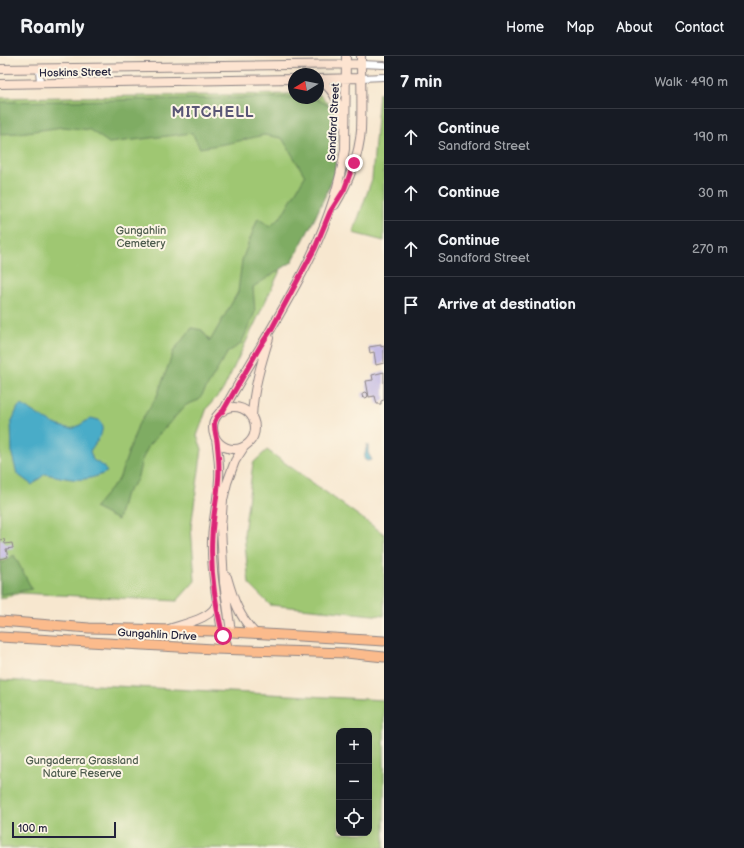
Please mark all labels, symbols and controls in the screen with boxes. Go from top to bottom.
text: Roamly [20,16,84,39]
text: Home [506,19,544,36]
text: Map [566,19,594,36]
text: About [616,19,653,36]
text: Contact [675,19,724,36]
street label: Hoskins Street [39,65,112,80]
north arrow [288,68,324,104]
text: 7 min [400,72,442,92]
text: Walk · 490 m [654,74,728,90]
street label: Sandford Street [325,82,342,161]
district label: MITCHELL [172,103,254,122]
text: Continue [438,119,500,138]
icon: ahead [400,126,422,148]
text: 190 m [694,129,728,145]
text: Sandford Street [438,138,530,154]
route end [345,154,363,172]
icon: ahead [400,182,422,204]
text: Continue [438,183,500,202]
text: 30 m [698,185,728,201]
park label: Gungahlin Cemetery [116,224,166,250]
text: Continue [438,231,500,250]
icon: ahead [400,238,422,260]
text: 270 m [692,241,728,257]
text: Sandford Street [438,250,530,266]
icon: arrive [400,294,422,316]
text: Arrive at destination [438,295,576,314]
street label: Gungahlin Drive [117,626,197,643]
route start [214,627,232,645]
map controls [336,728,372,836]
button: + [336,728,372,764]
park label: Gungaderra Grassland Nature Reserve [25,754,139,780]
button: − [336,764,372,800]
button: locate [336,800,372,836]
scale bar [12,820,116,839]
text: 100 m [18,822,47,835]

